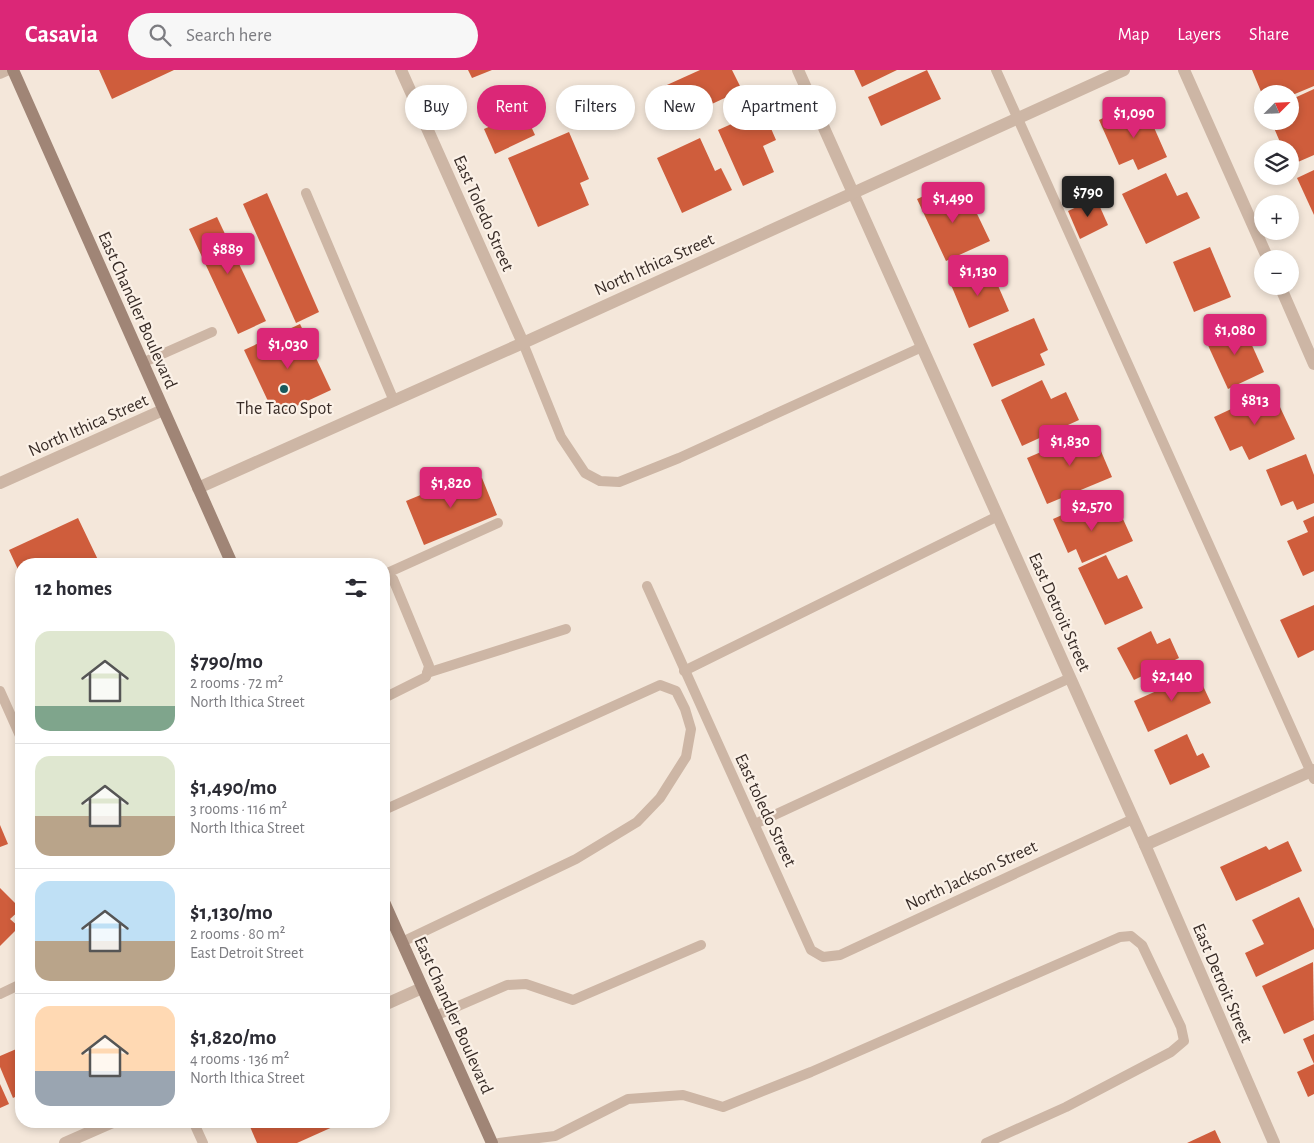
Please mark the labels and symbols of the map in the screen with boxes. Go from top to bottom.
north arrow [1254,85,1299,130]
pin: $1,090 [1093,97,1175,139]
street label: East Toledo Street [449,153,517,274]
pin: $790 [1058,176,1118,218]
pin: $1,490 [912,182,994,224]
street label: East Chandler Boulevard [94,229,180,392]
street label: North Ithica Street [592,230,717,299]
pin: $889 [198,232,258,275]
pin: $1,130 [937,254,1019,297]
pin: $1,080 [1194,314,1276,356]
pin: $1,030 [247,328,329,370]
marker: The Taco Spot [278,383,290,395]
pin: $813 [1225,384,1285,426]
street label: North Ithica Street [26,391,151,460]
place label: The Taco Spot [236,400,332,418]
pin: $1,830 [1029,424,1111,467]
pin: $1,820 [410,466,492,509]
pin: $2,570 [1051,490,1133,532]
street label: East Detroit Street [1025,550,1093,675]
pin: $2,140 [1131,660,1213,702]
street label: East toledo Street [731,751,799,870]
street label: North Jackson Street [903,837,1040,914]
street label: East Detroit Street [1189,921,1255,1046]
street label: East Chandler Boulevard [410,934,496,1097]

